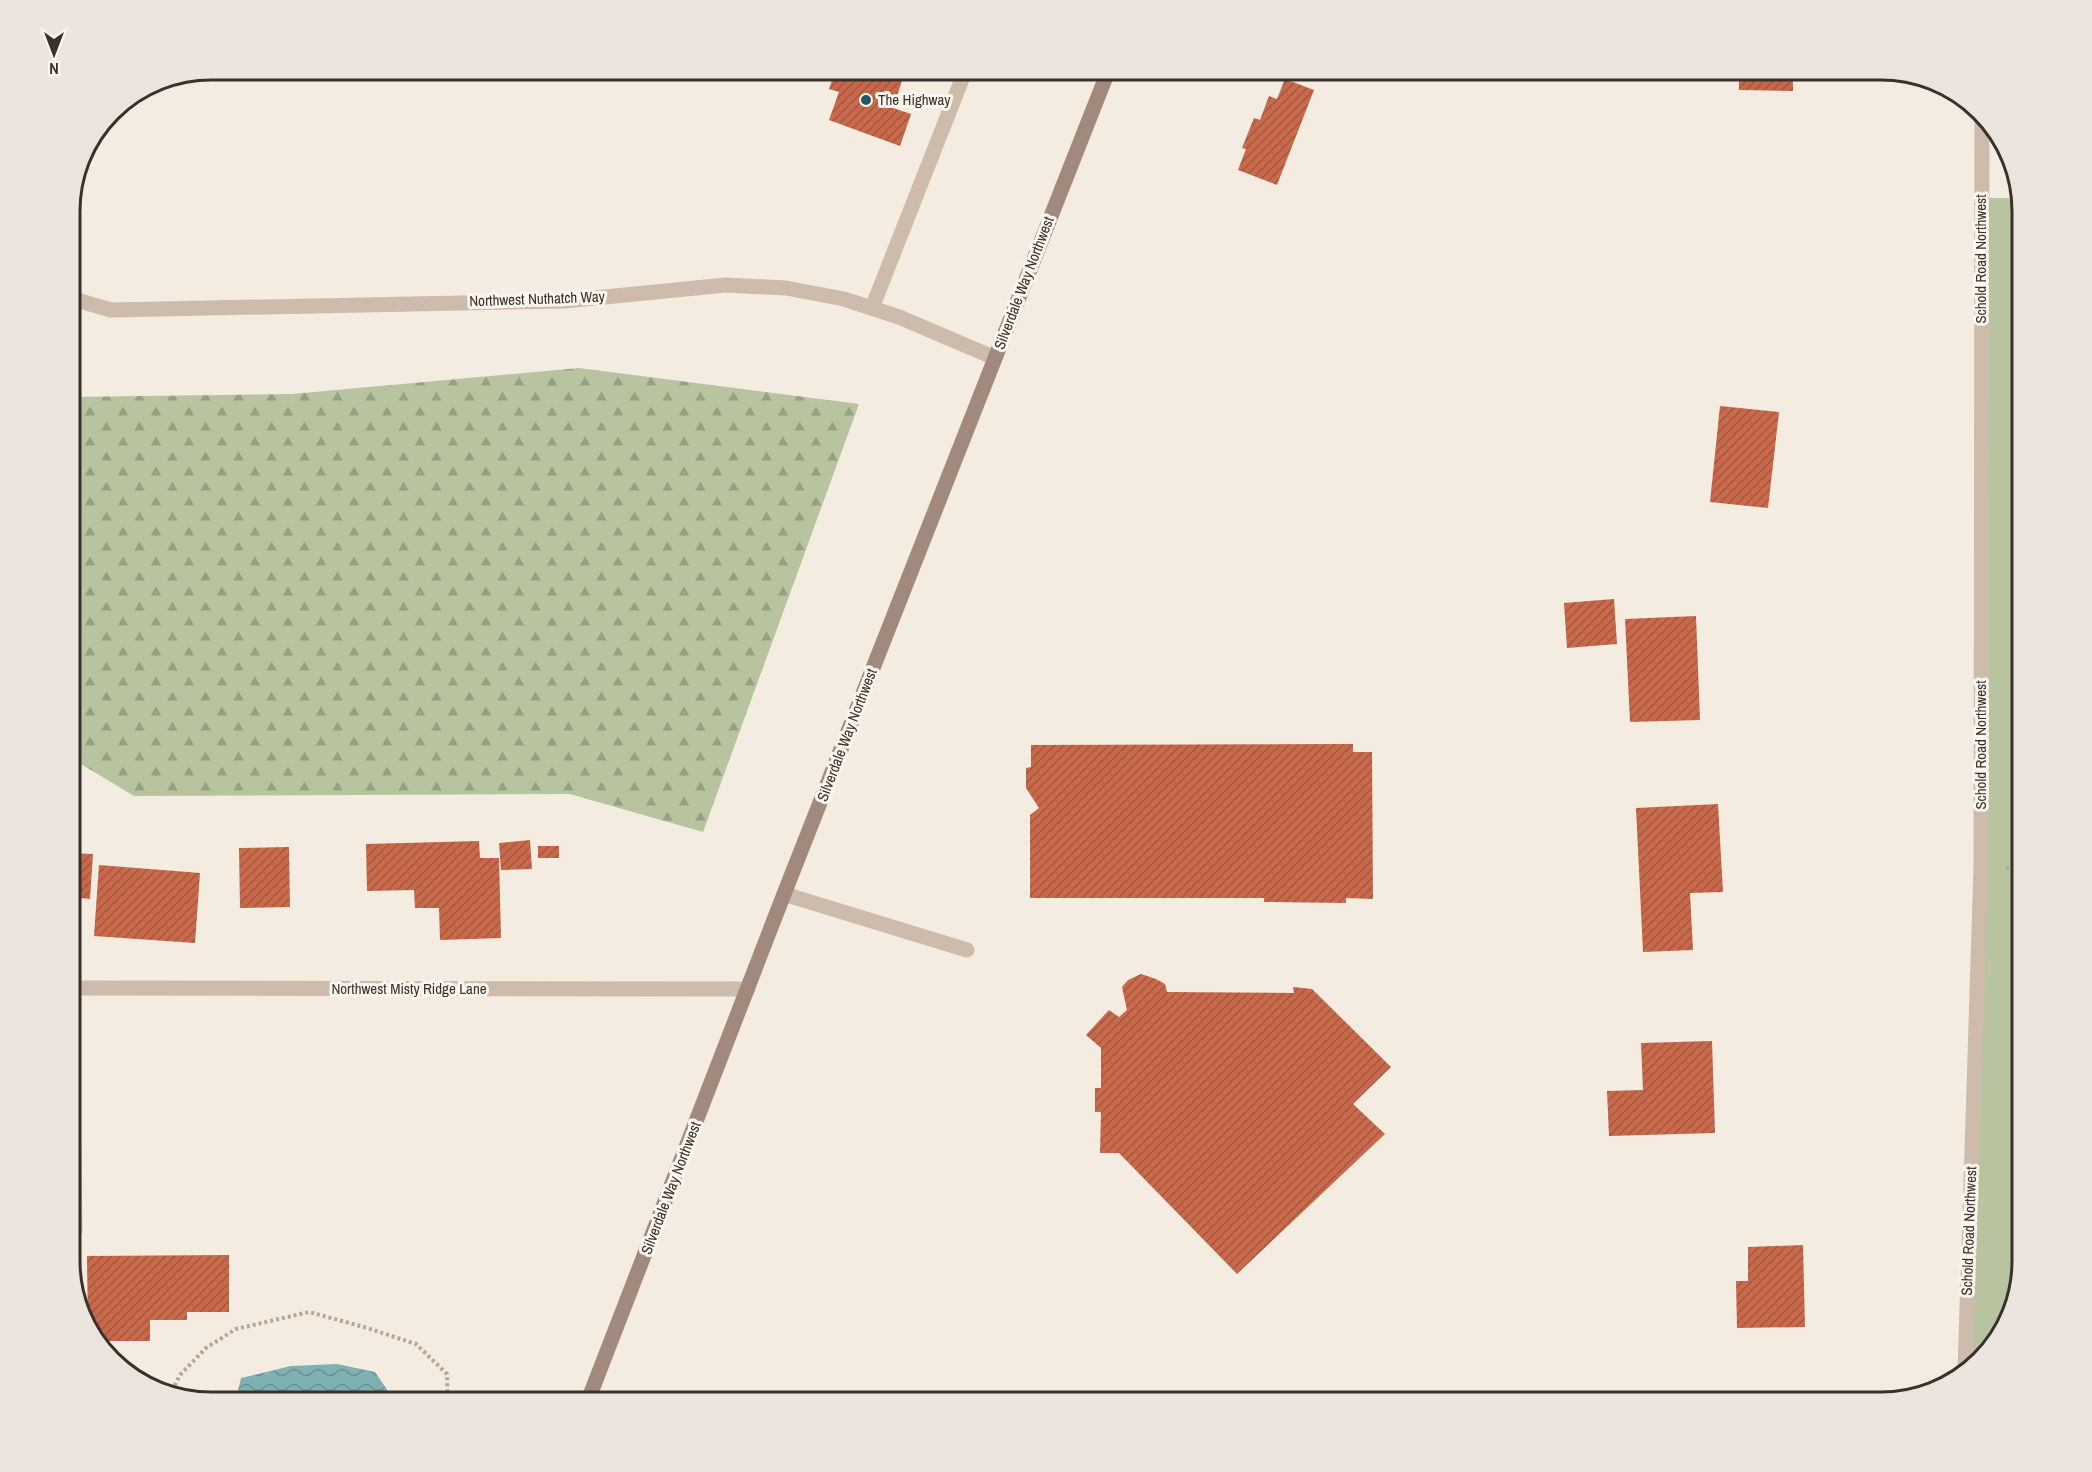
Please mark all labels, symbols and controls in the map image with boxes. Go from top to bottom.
north arrow [24,24,84,84]
text: N [49,58,59,80]
place label: The Highway [878,89,951,110]
marker: The Highway [859,93,873,107]
street label: Schold Road Northwest [1970,194,1991,324]
street label: Silverdale Way Northwest [988,213,1059,352]
street label: Northwest Nuthatch Way [469,286,606,311]
street label: Silverdale Way Northwest [811,665,882,804]
street label: Schold Road Northwest [1970,680,1991,810]
street label: Northwest Misty Ridge Lane [331,978,487,999]
street label: Silverdale Way Northwest [635,1118,706,1257]
street label: Schold Road Northwest [1956,1165,1981,1296]

